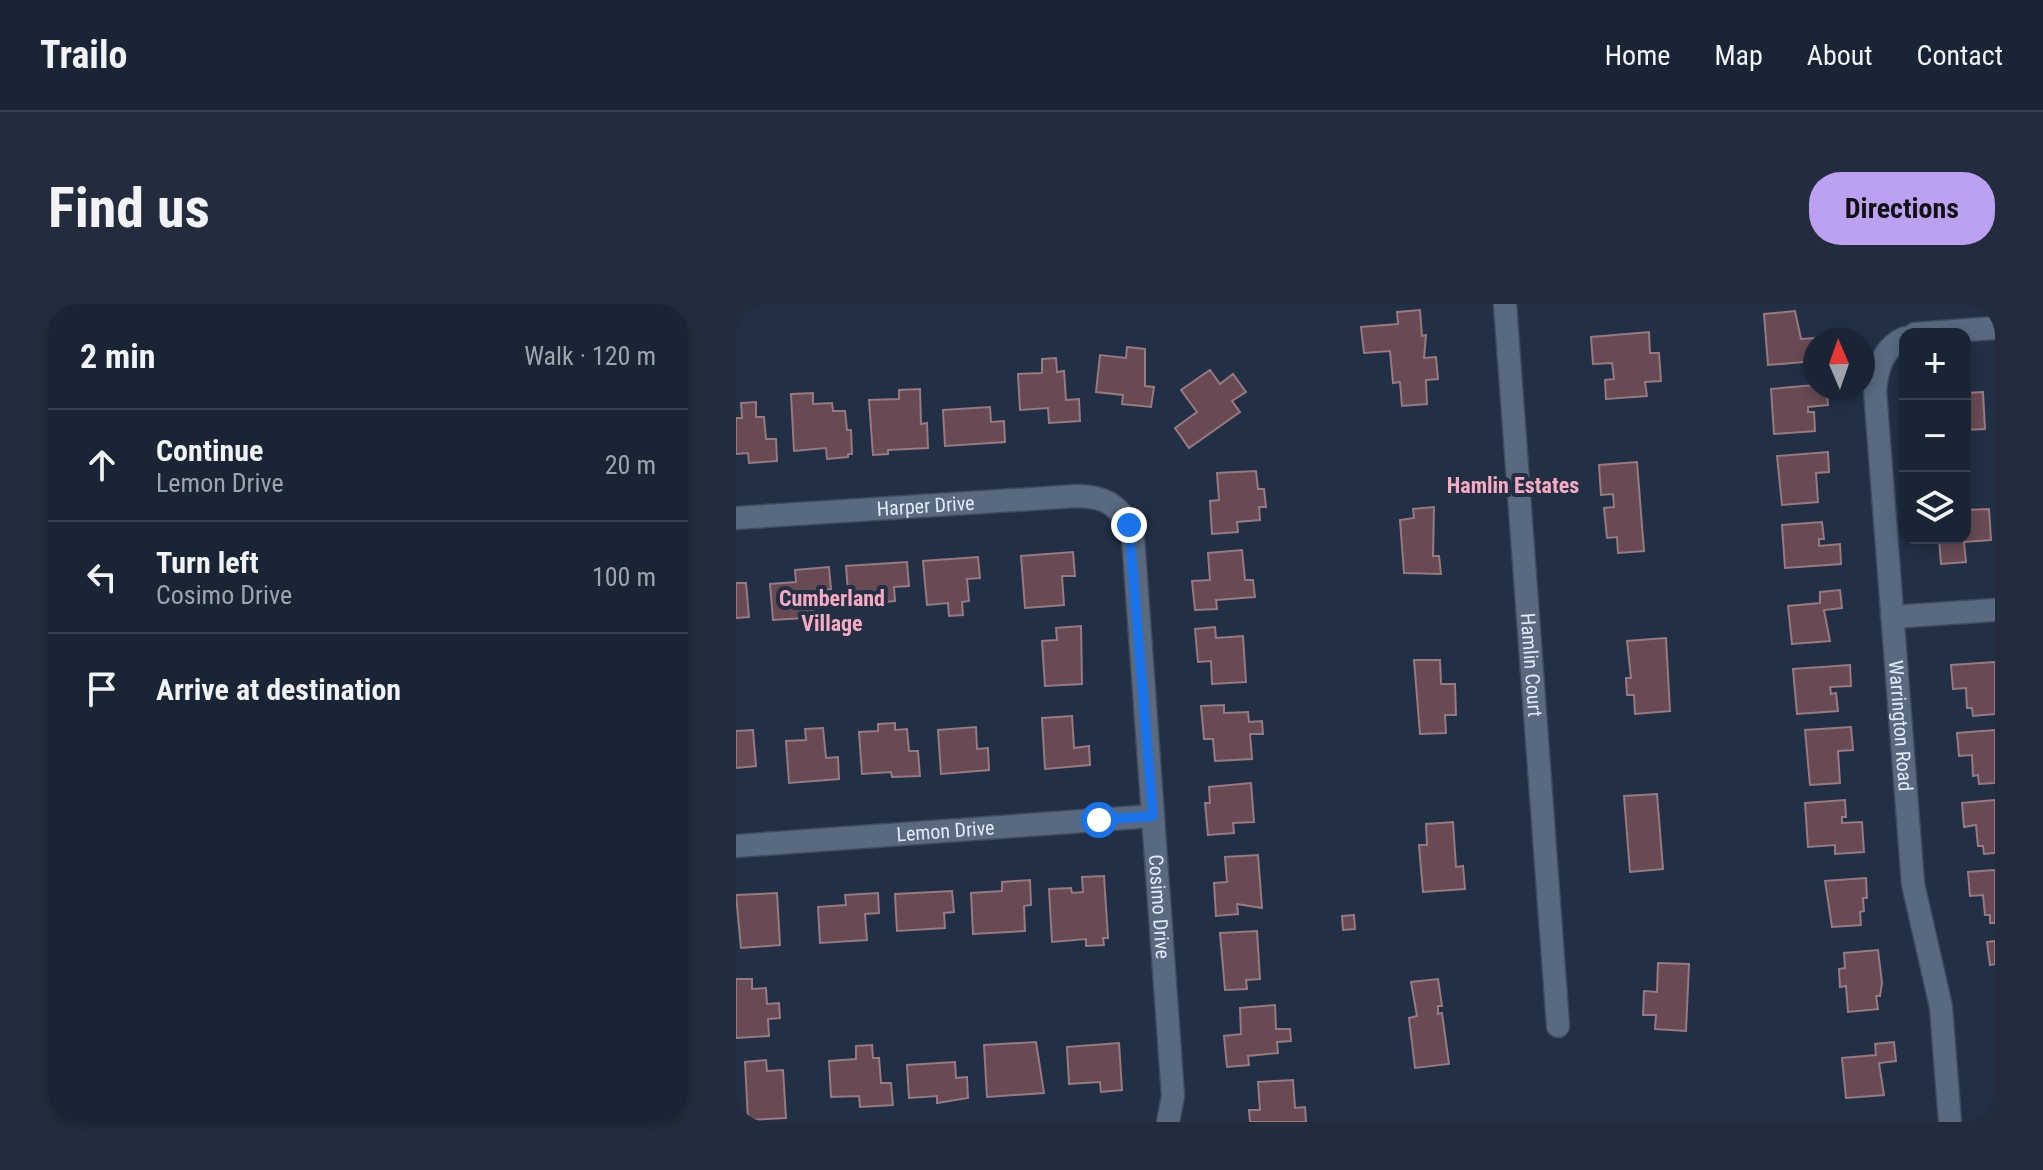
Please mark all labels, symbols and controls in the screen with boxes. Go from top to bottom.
text: Trailo [40,33,127,77]
text: Home [1605,39,1670,72]
text: Map [1714,39,1763,72]
text: About [1807,39,1873,72]
text: Contact [1917,39,2003,72]
button: Directions [1809,172,1995,245]
text: Find us [48,175,210,241]
north arrow [1803,328,1875,400]
map controls [1899,328,1971,544]
button: + [1899,328,1971,400]
text: 2 min [80,336,156,376]
text: Walk · 120 m [524,341,656,371]
button: − [1899,400,1971,472]
text: Continue [156,433,263,468]
icon: ahead [80,443,124,487]
text: 20 m [605,450,656,480]
text: Lemon Drive [156,468,284,498]
button: layers [1899,472,1971,544]
district label: Hamlin Estates [1447,473,1579,498]
street label: Harper Drive [876,491,975,521]
route end [1111,507,1147,543]
text: Turn left [156,545,259,580]
icon: left [80,555,124,599]
text: 100 m [592,562,656,592]
text: Cosimo Drive [156,580,292,610]
district label: Cumberland Village [779,586,885,636]
street label: Hamlin Court [1516,612,1547,718]
street label: Warrington Road [1884,659,1918,792]
icon: arrive [80,667,124,711]
text: Arrive at destination [156,672,401,707]
route start [1081,802,1117,838]
street label: Lemon Drive [896,815,995,846]
street label: Cosimo Drive [1144,854,1175,960]

